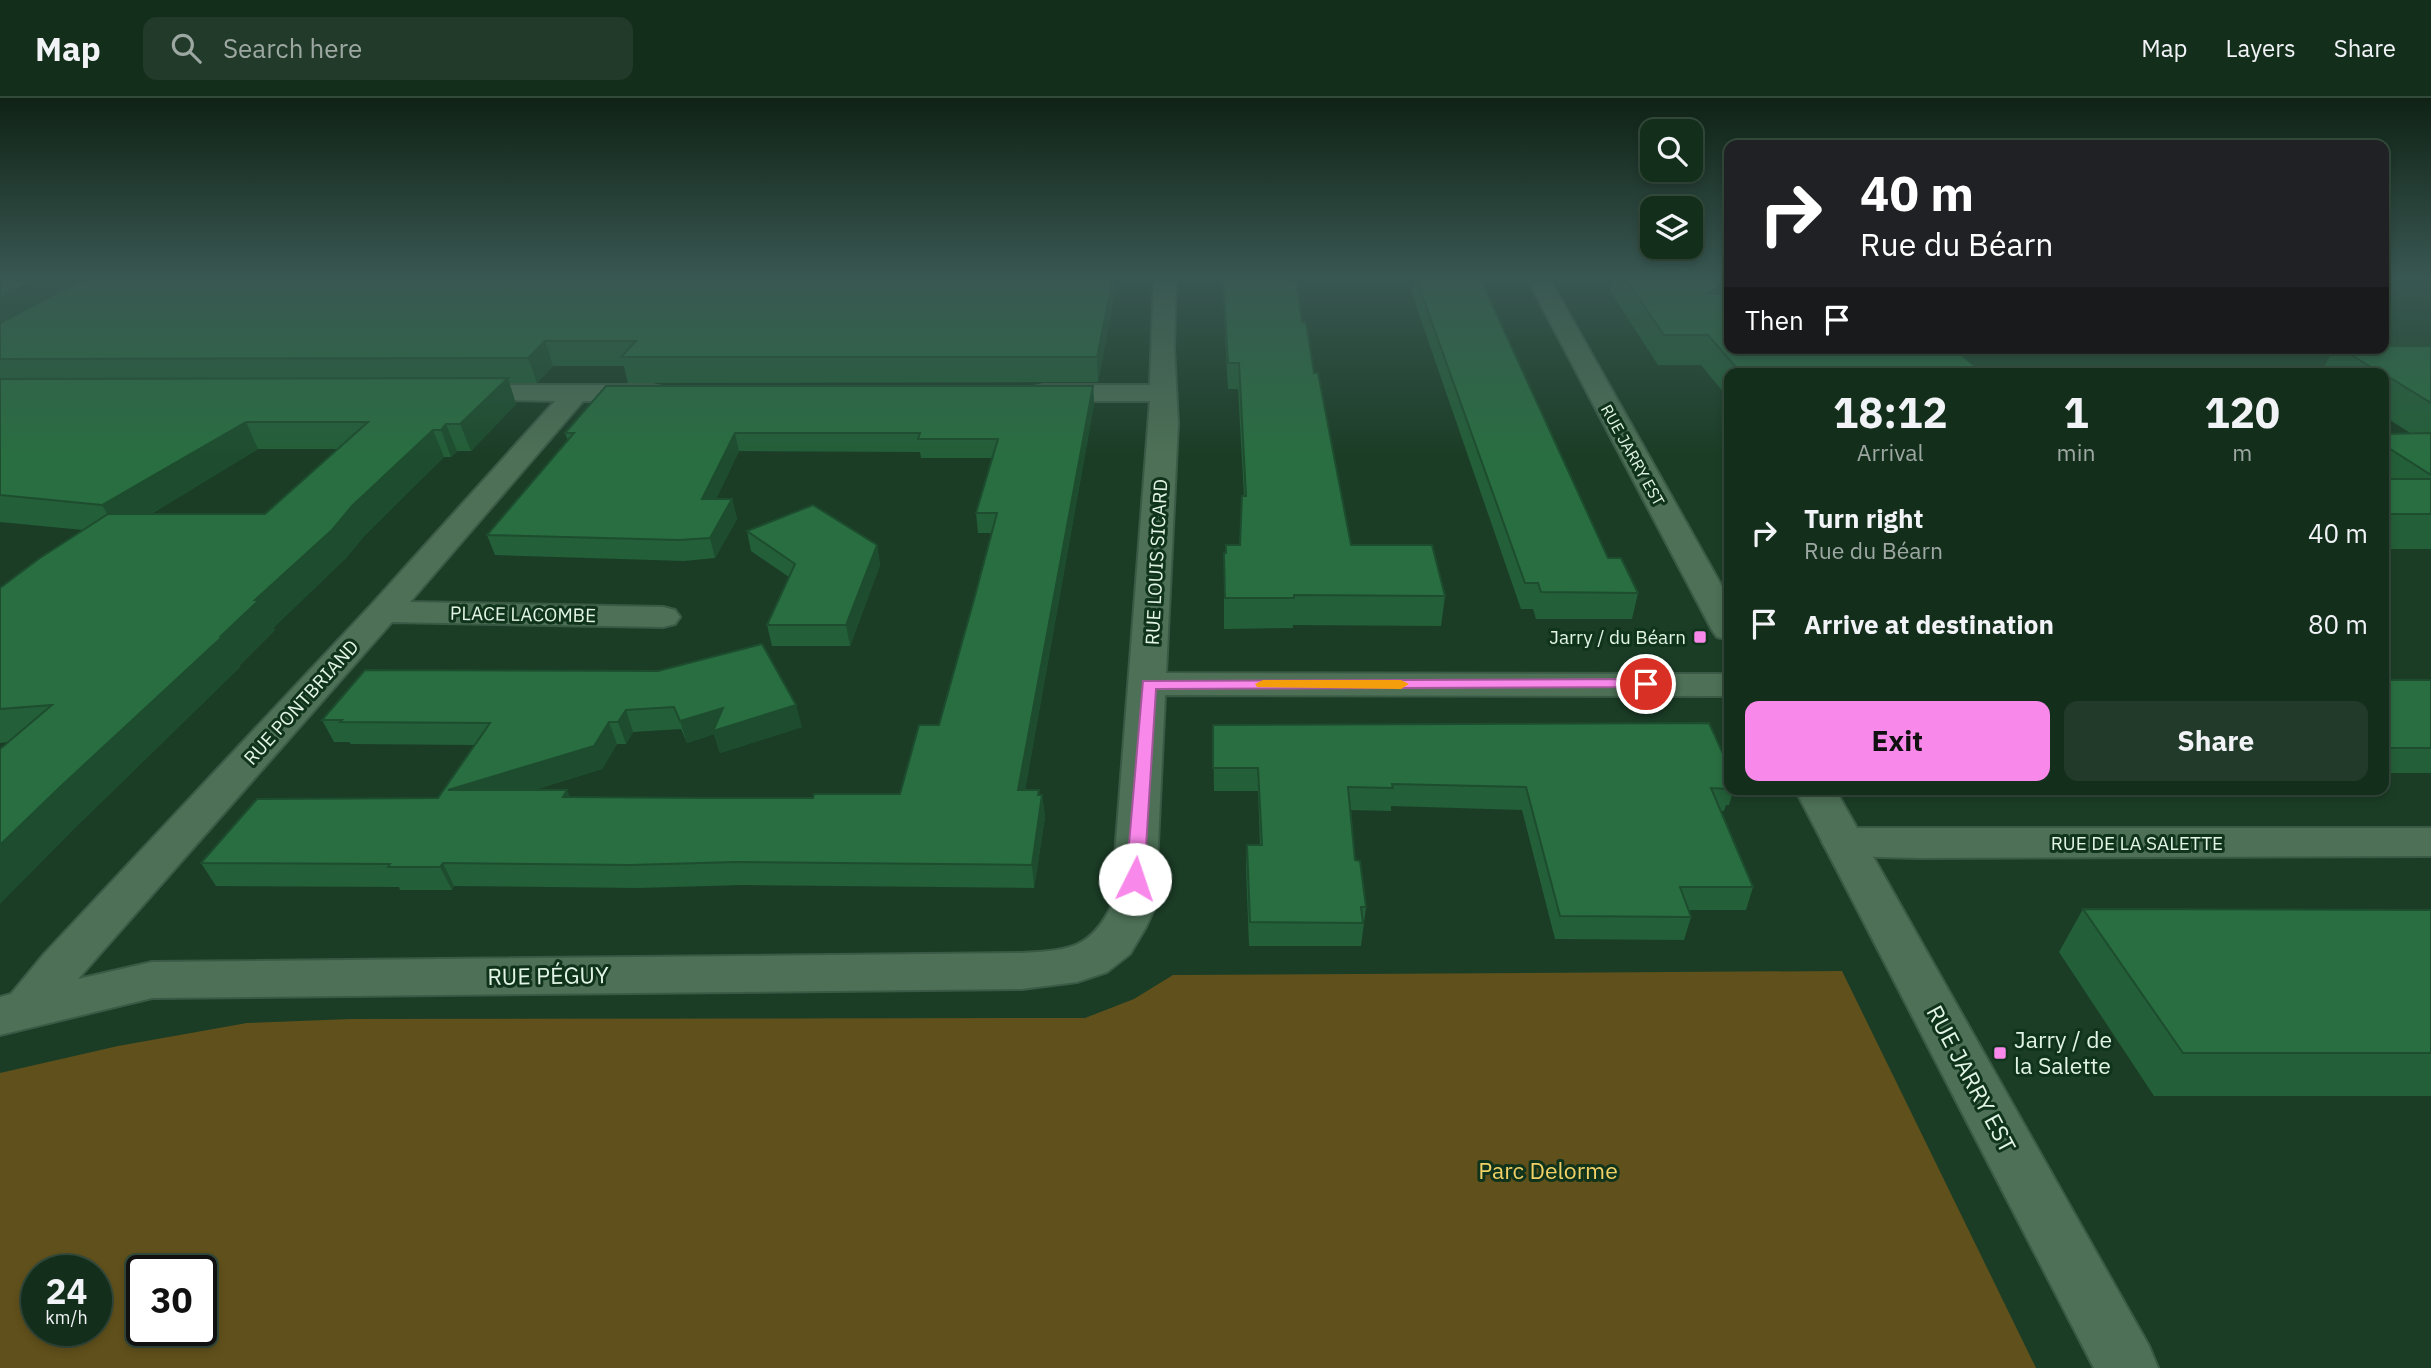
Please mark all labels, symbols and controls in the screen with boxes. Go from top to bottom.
search box [143,17,633,80]
text: Map [35,27,101,70]
icon: search [167,29,205,67]
text: Search here [223,31,362,65]
text: Map [2141,32,2188,64]
text: Layers [2226,32,2296,64]
text: Share [2334,32,2396,64]
map controls [1640,119,1703,259]
button: search [1640,119,1703,182]
text: 40 m [1860,161,1974,224]
icon: right [1745,168,1836,259]
button: layers [1640,196,1703,259]
text: Rue du Béarn [1860,223,2054,265]
icon: arrive [1818,301,1856,339]
text: Then [1745,303,1804,337]
text: 18:12 [1833,385,1948,440]
text: 1 [2063,385,2089,440]
text: 120 [2204,385,2280,440]
street label: RUE JARRY EST [1597,401,1669,509]
text: Arrival [1857,437,1924,467]
text: min [2057,437,2095,467]
text: m [2232,437,2252,467]
street label: RUE LOUIS SICARD [1140,478,1172,646]
text: Turn right [1804,501,1923,535]
icon: right [1745,514,1783,552]
text: 40 m [2308,516,2368,550]
text: Rue du Béarn [1804,535,1943,565]
street label: PLACE LACOMBE [450,601,596,627]
icon: arrive [1745,605,1783,643]
text: Arrive at destination [1804,607,2054,641]
text: 80 m [2308,607,2368,641]
place label: Jarry / du Béarn [1549,625,1686,649]
marker: Jarry / du Béarn [1692,629,1708,645]
street label: RUE PONTBRIAND [238,634,364,770]
pin [1616,654,1676,714]
icon: arrive [1627,665,1665,703]
button: Exit [1745,701,2050,781]
button: Share [2064,701,2368,781]
street label: RUE DE LA SALETTE [2051,831,2223,855]
position arrow [1098,842,1172,916]
street label: RUE PÉGUY [487,959,609,991]
street label: RUE JARRY EST [1920,1000,2023,1157]
place label: Jarry / de la Salette [2014,1024,2112,1080]
marker: Jarry / de la Salette [1992,1045,2008,1061]
park label: Parc Delorme [1478,1155,1618,1185]
speed limit sign: 30 [126,1255,217,1346]
text: 24 [45,1268,88,1314]
text: km/h [45,1306,88,1329]

